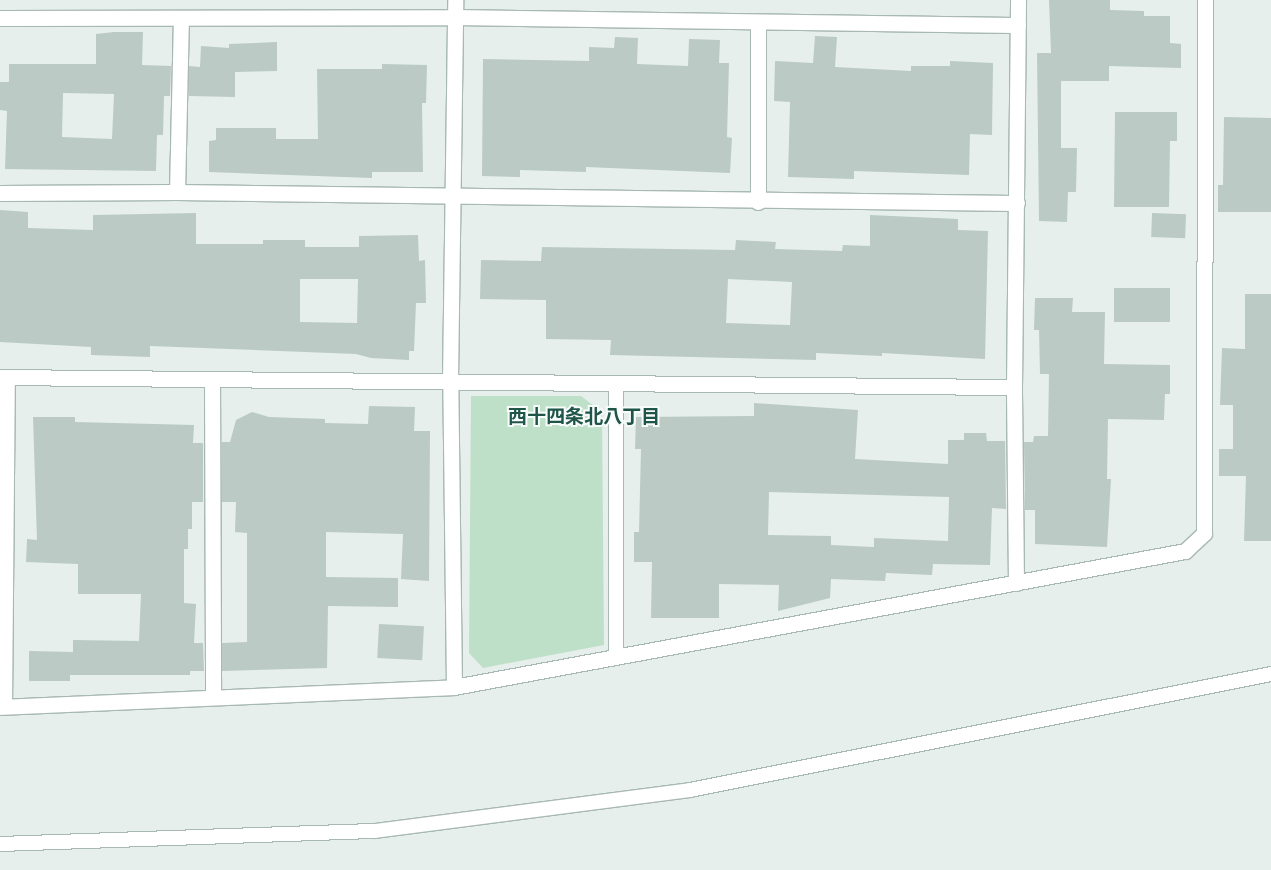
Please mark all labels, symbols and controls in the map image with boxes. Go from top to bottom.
district label: 西十四条北八丁目 [508,406,660,428]

